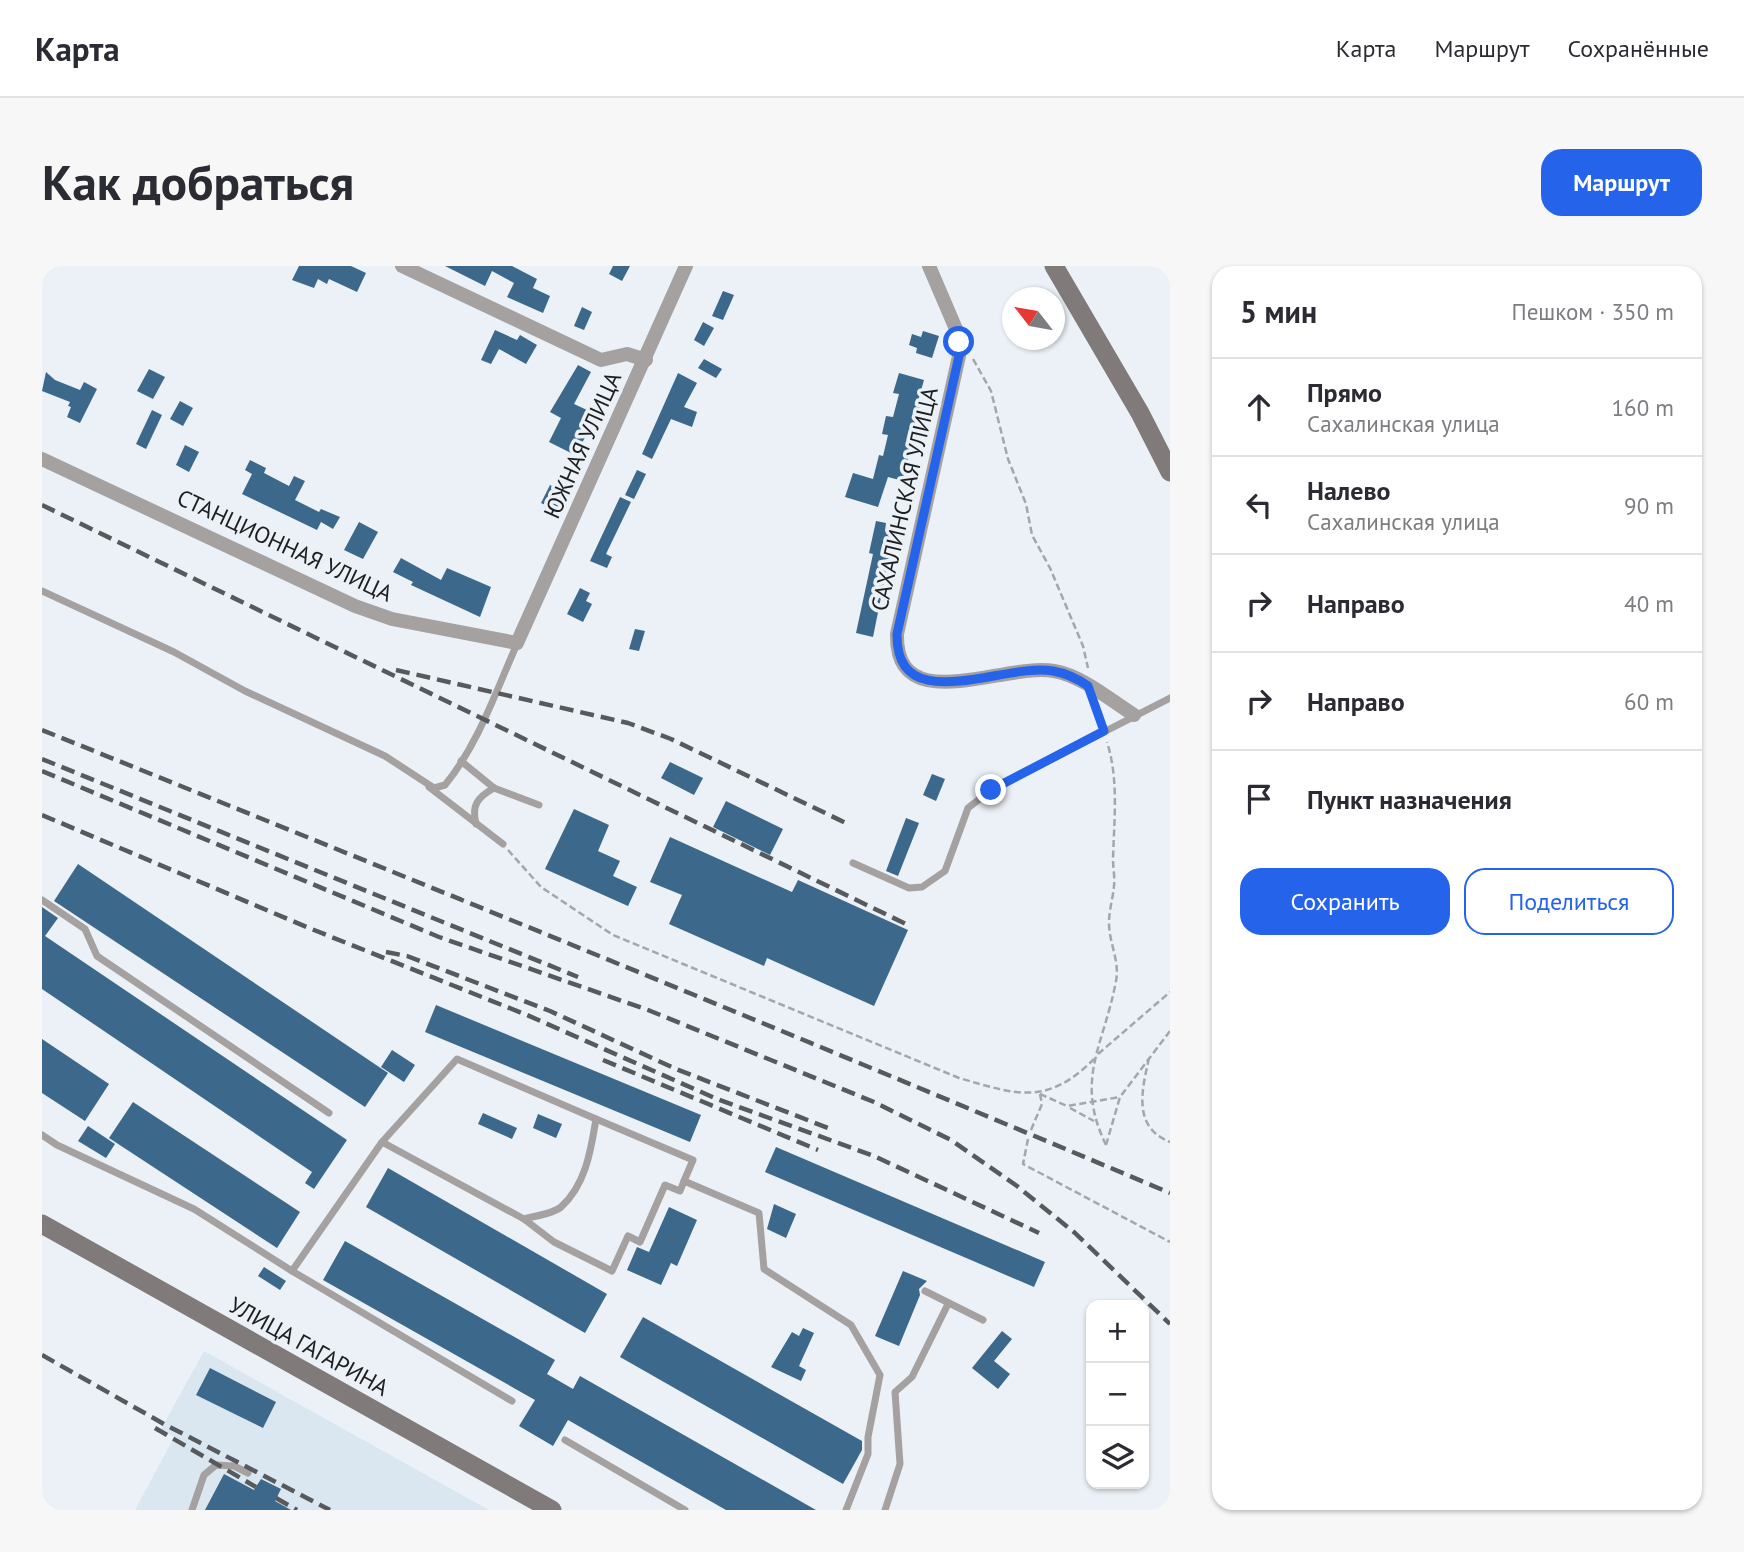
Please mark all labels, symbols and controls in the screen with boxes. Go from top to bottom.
text: Карта [35,27,120,70]
text: Карта [1336,33,1396,64]
text: Маршрут [1434,33,1529,64]
text: Сохранённые [1567,33,1709,64]
button: Маршрут [1541,149,1702,216]
text: Как добраться [42,150,354,214]
north arrow [1002,287,1065,350]
text: 5 мин [1240,292,1317,331]
text: Пешком · 350 m [1511,297,1674,326]
route start [943,326,974,357]
street label: ЮЖНАЯ УЛИЦА [537,367,627,523]
text: Прямо [1307,376,1382,409]
street label: САХАЛИНСКАЯ УЛИЦА [864,384,944,614]
icon: ahead [1240,388,1278,426]
text: 160 m [1612,393,1674,422]
text: Сахалинская улица [1307,409,1500,438]
text: Налево [1307,474,1391,507]
street label: СТАНЦИОННАЯ УЛИЦА [173,482,398,608]
icon: left [1240,486,1278,524]
text: 90 m [1624,491,1674,520]
text: Сахалинская улица [1307,507,1500,536]
icon: right [1240,584,1278,622]
text: Направо [1307,587,1405,620]
text: 40 m [1624,589,1674,618]
icon: right [1240,682,1278,720]
text: Направо [1307,685,1405,718]
text: 60 m [1624,687,1674,716]
route end [975,774,1006,805]
icon: arrive [1240,780,1278,818]
text: Пункт назначения [1307,783,1512,816]
button: Сохранить [1240,868,1450,935]
button: Поделиться [1464,868,1674,935]
street label: УЛИЦА ГАГАРИНА [224,1290,394,1402]
map controls [1086,1300,1149,1489]
button: + [1086,1300,1149,1363]
button: − [1086,1363,1149,1426]
button: layers [1086,1426,1149,1489]

